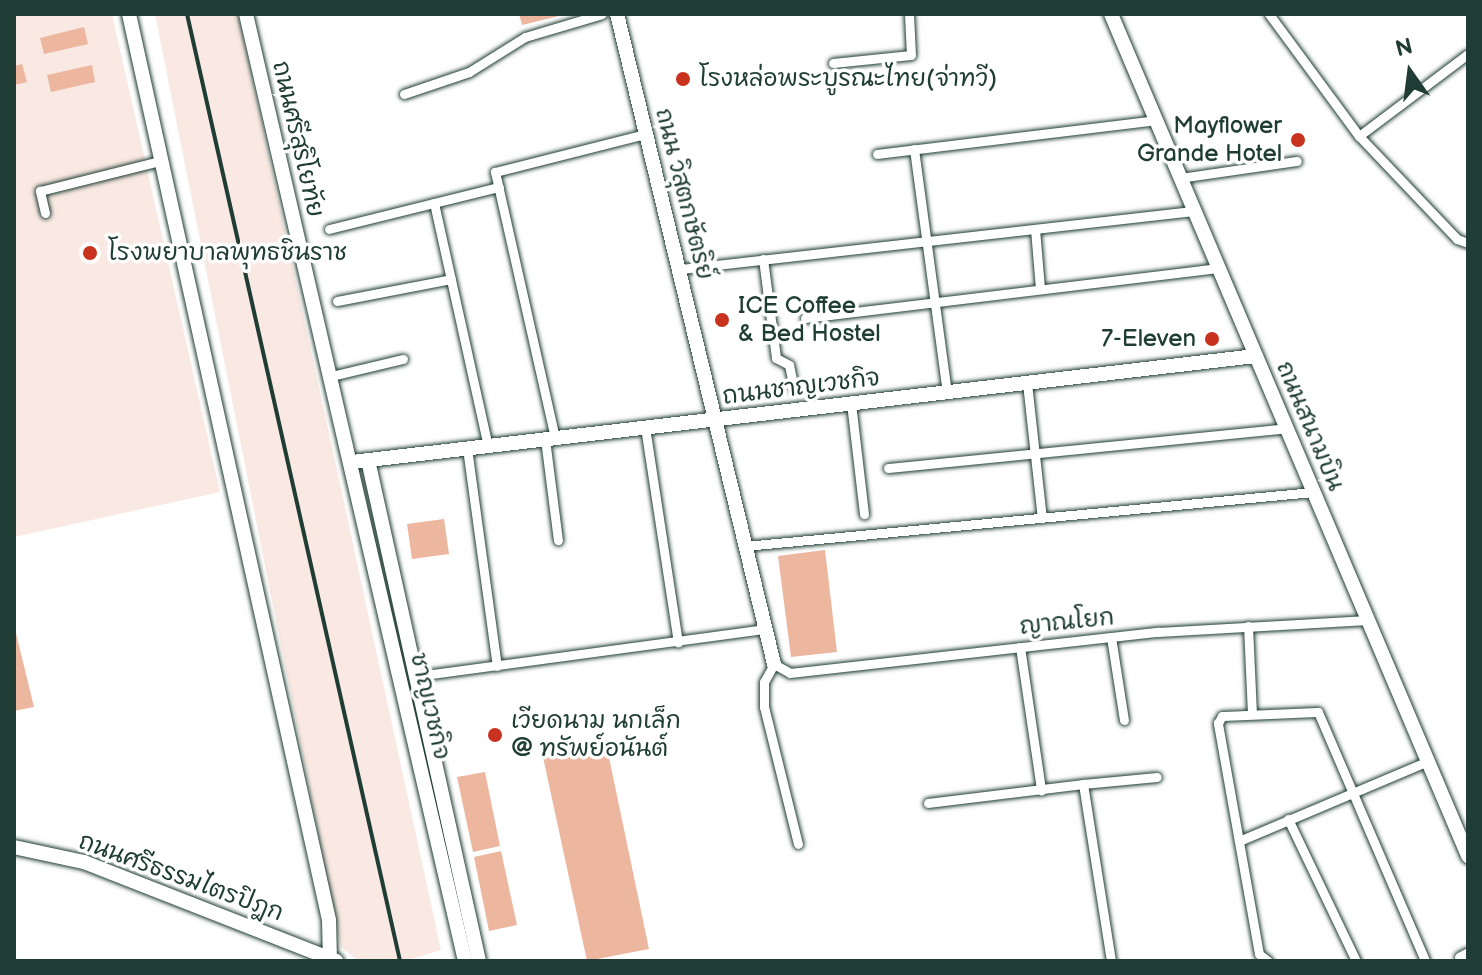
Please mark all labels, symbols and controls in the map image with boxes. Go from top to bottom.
north arrow [1370,32,1450,112]
text: N [1393,33,1415,63]
street label: ถนนศรีสุริโยทัย [266,58,330,220]
place label: โรงหล่อพระบูรณะไทย(จ่าทวี) [699,65,997,93]
marker: โรงหล่อพระบูรณะไทย(จ่าทวี) [674,70,692,88]
street label: ถนน วิสุตกษัตริย์ [649,105,719,283]
place label: Mayflower Grande Hotel [1137,112,1282,168]
marker: Mayflower Grande Hotel [1289,131,1307,149]
place label: โรงพยาบาลพุทธชินราช [108,239,347,267]
marker: โรงพยาบาลพุทธชินราช [79,242,101,264]
place label: ICE Coffee & Bed Hostel [738,292,881,348]
marker: ICE Coffee & Bed Hostel [713,311,731,329]
place label: 7-Eleven [1101,325,1196,353]
marker: 7-Eleven [1203,330,1221,348]
street label: ถนนสนามบิน [1270,357,1350,495]
street label: ถนนชาญเวชกิจ [721,363,881,411]
street label: ญาณโยก [1018,603,1116,641]
street label: ชาญเวชกิจ [404,650,456,762]
place label: เวียดนาม นกเล็ก @ ทรัพย์อนันต์ [511,707,681,763]
marker: เวียดนาม นกเล็ก @ ทรัพย์อนันต์ [486,726,504,744]
street label: ถนนศรีธรรมไตรปิฎก [75,827,287,927]

